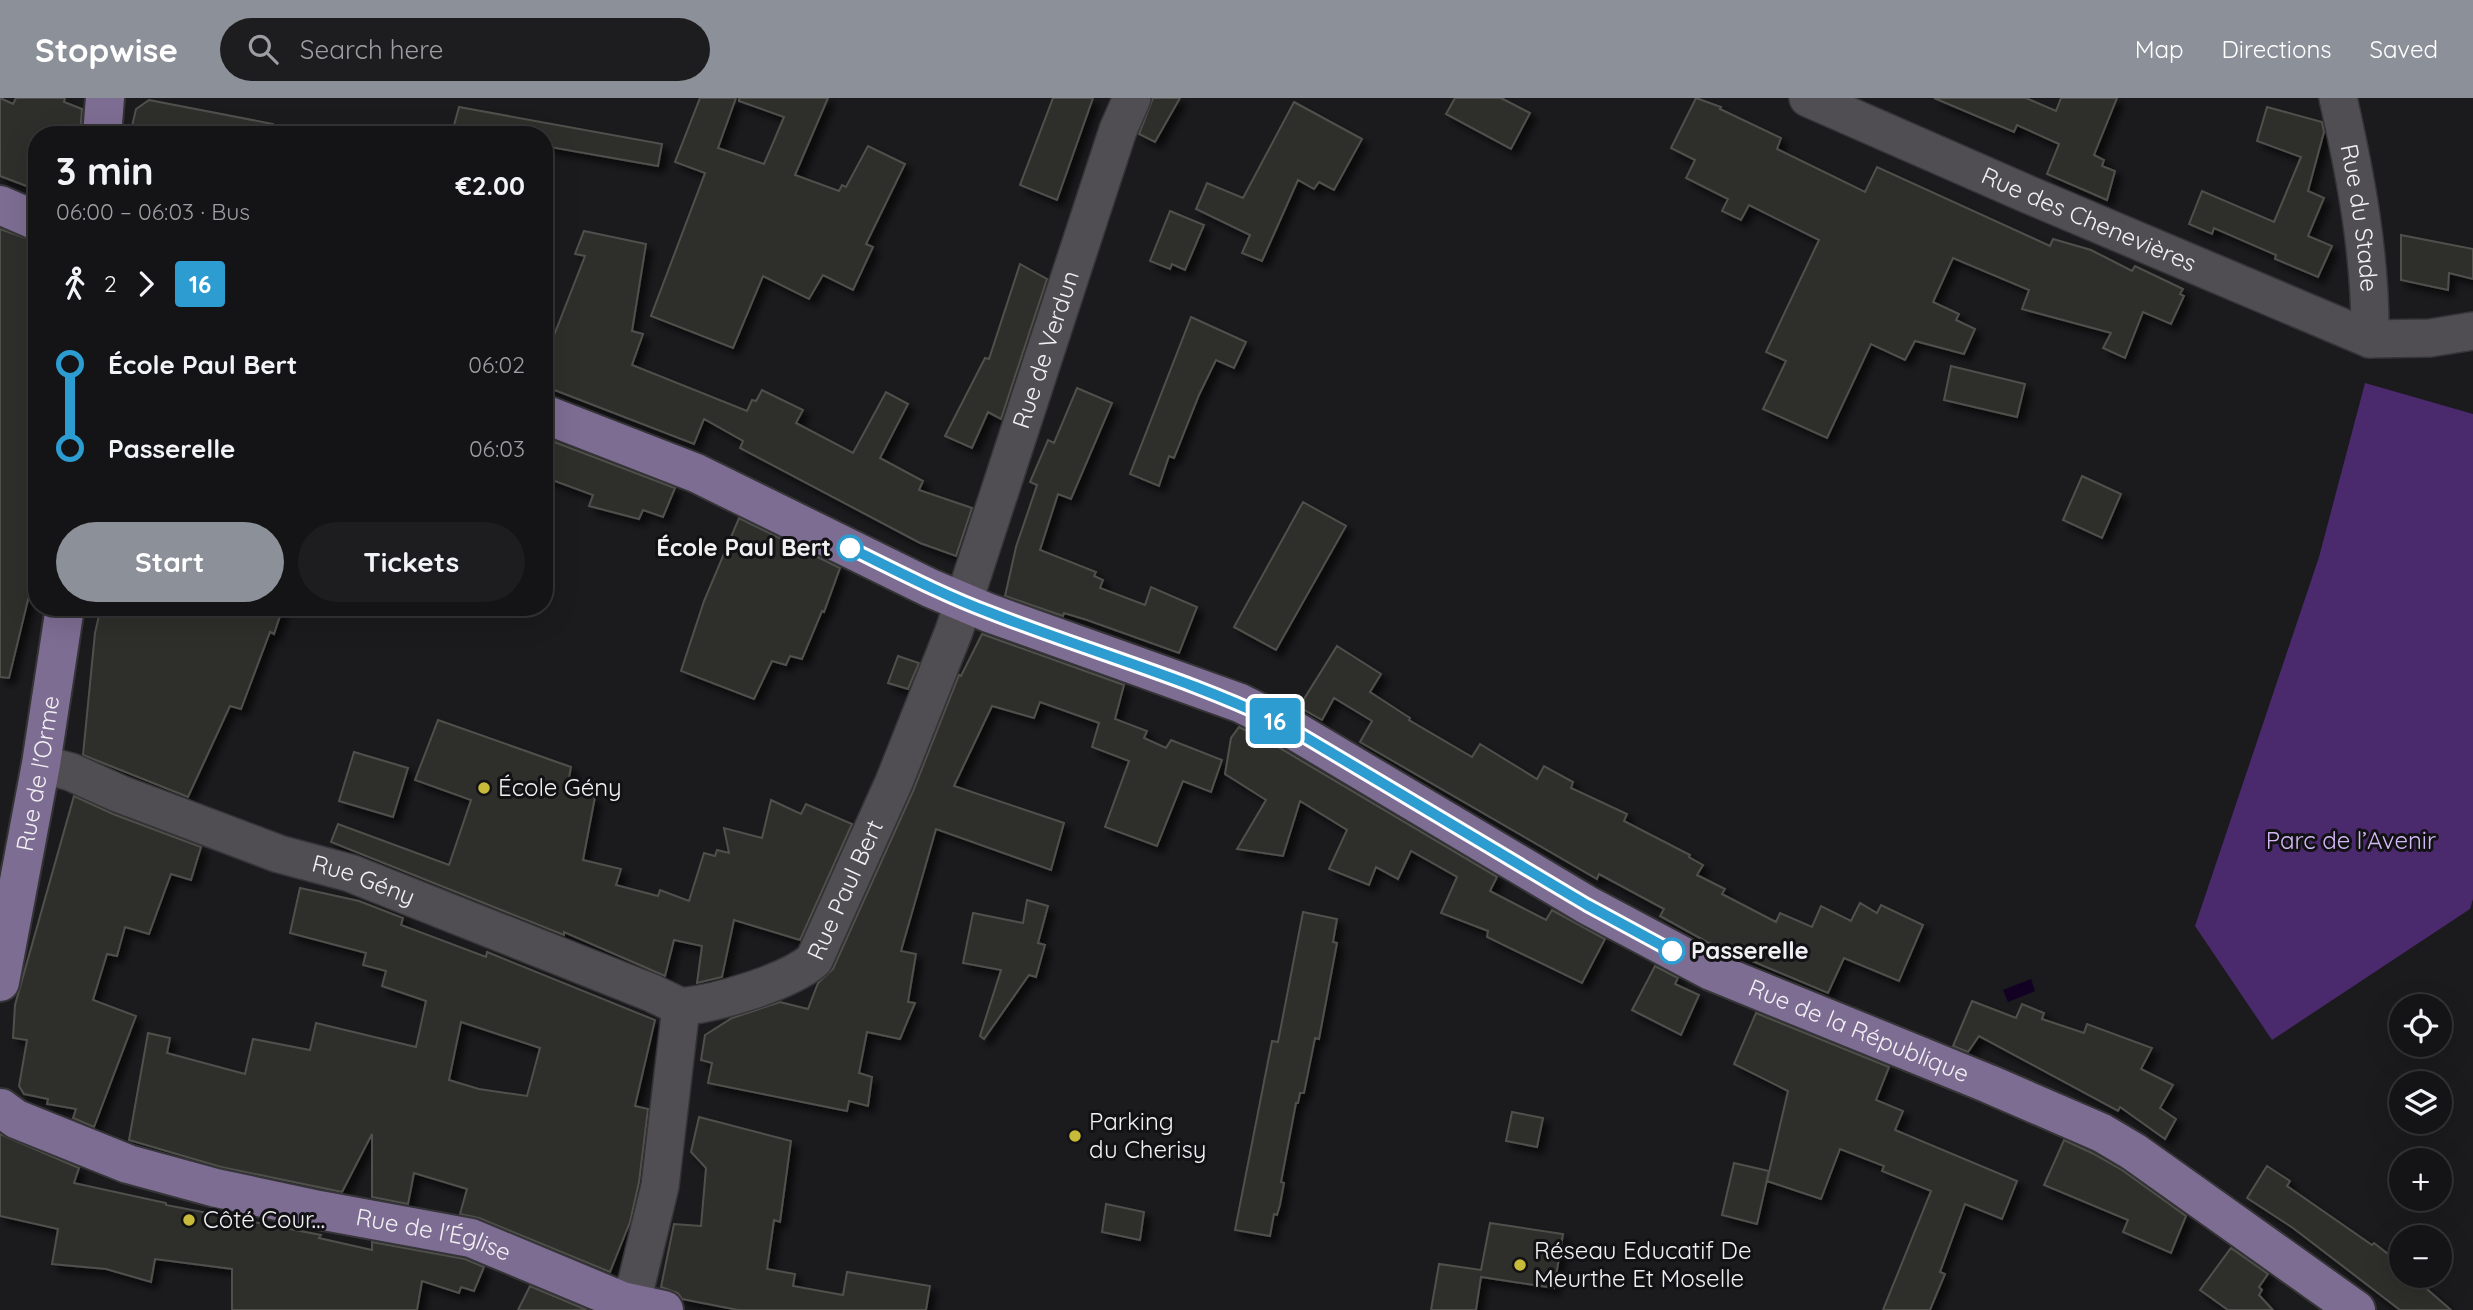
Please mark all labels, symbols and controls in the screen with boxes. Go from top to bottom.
search box [220,18,710,81]
text: Stopwise [35,29,178,70]
icon: search [244,30,282,68]
text: Search here [300,33,443,66]
text: Map [2135,34,2184,64]
text: Directions [2222,34,2332,64]
text: Saved [2370,34,2438,64]
street label: Rue du Stade [2334,141,2385,293]
text: 3 min [56,147,154,195]
street label: Rue des Chenevières [1977,160,2201,278]
text: €2.00 [456,169,525,202]
text: 06:00 – 06:03 · Bus [56,197,250,226]
icon: walk [56,265,94,303]
icon: forward [127,265,165,303]
street label: Rue de Verdun [1005,267,1085,432]
text: 2 [104,269,117,298]
text: 16 [189,269,211,299]
text: École Paul Bert [108,348,297,381]
text: 06:02 [468,350,525,379]
text: Passerelle [108,432,235,465]
text: 06:03 [469,434,525,463]
button: Start [56,522,284,602]
button: Tickets [298,522,525,602]
place label: École Paul Bert [656,532,831,562]
marker: École Paul Bert [837,535,863,561]
street label: Rue de l'Orme [9,693,65,854]
line badge: 16 [1244,698,1306,744]
text: 16 [1264,706,1286,736]
place label: École Gény [498,772,622,802]
marker: École Gény [476,780,492,796]
street label: Rue Paul Bert [800,815,889,964]
park label: Parc de l’Avenir [2266,825,2436,855]
street label: Rue Gény [309,848,420,911]
place label: Passerelle [1691,935,1809,965]
marker: Passerelle [1659,938,1685,964]
street label: Rue de la République [1744,972,1974,1088]
map controls [2389,994,2452,1288]
button: locate [2389,994,2452,1057]
button: layers [2389,1071,2452,1134]
place label: Parking du Cherisy [1089,1106,1206,1164]
marker: Parking du Cherisy [1067,1128,1083,1144]
button: + [2389,1148,2452,1211]
street label: Rue de l'Église [354,1201,516,1267]
place label: Côté Cour... [203,1204,325,1234]
marker: Côté Cour... [181,1212,197,1228]
button: − [2389,1225,2452,1288]
place label: Réseau Educatif De Meurthe Et Moselle [1534,1235,1752,1293]
marker: Réseau Educatif De Meurthe Et Moselle [1512,1257,1528,1273]

